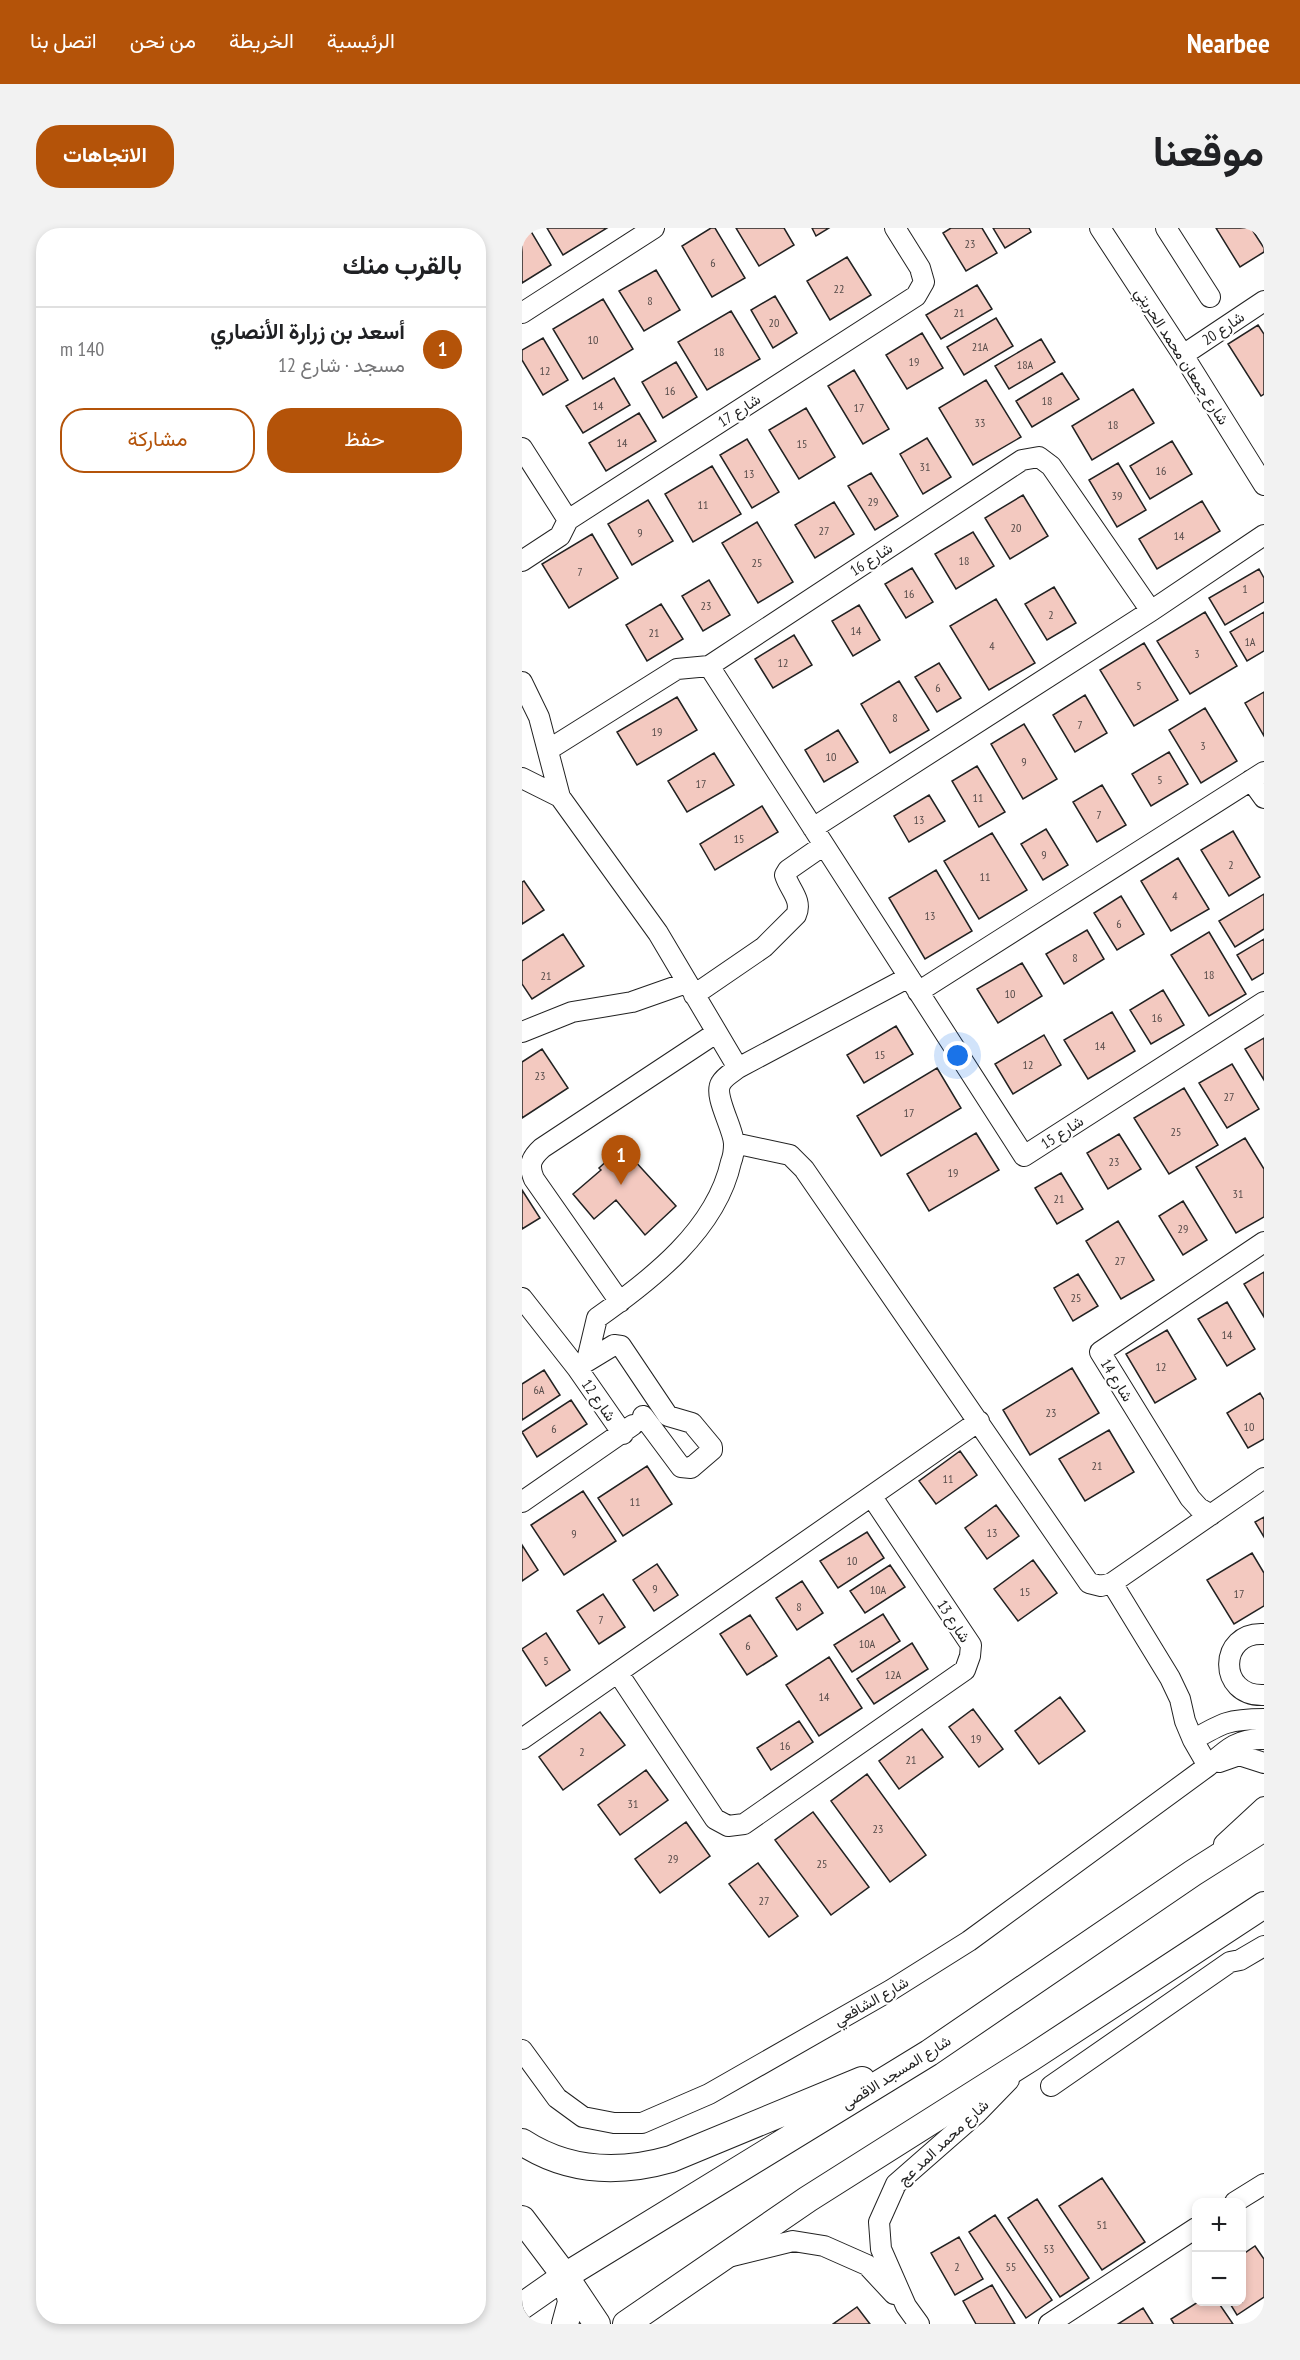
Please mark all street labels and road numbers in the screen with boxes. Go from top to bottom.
street label: شارع جمعان محمد الحريتي [1127,284,1233,430]
street label: شارع 20 [1198,307,1249,351]
street label: شارع 17 [714,389,765,432]
street label: شارع 16 [846,538,897,581]
street label: شارع 15 [1037,1111,1088,1154]
street label: شارع 14 [1095,1355,1138,1406]
street label: شارع 12 [576,1375,620,1426]
street label: شارع 13 [932,1596,975,1647]
street label: شارع الشافعي [830,1972,914,2033]
street label: شارع المسجد الاقصى [838,2031,955,2115]
street label: شارع محمد المد عج [894,2095,994,2190]

